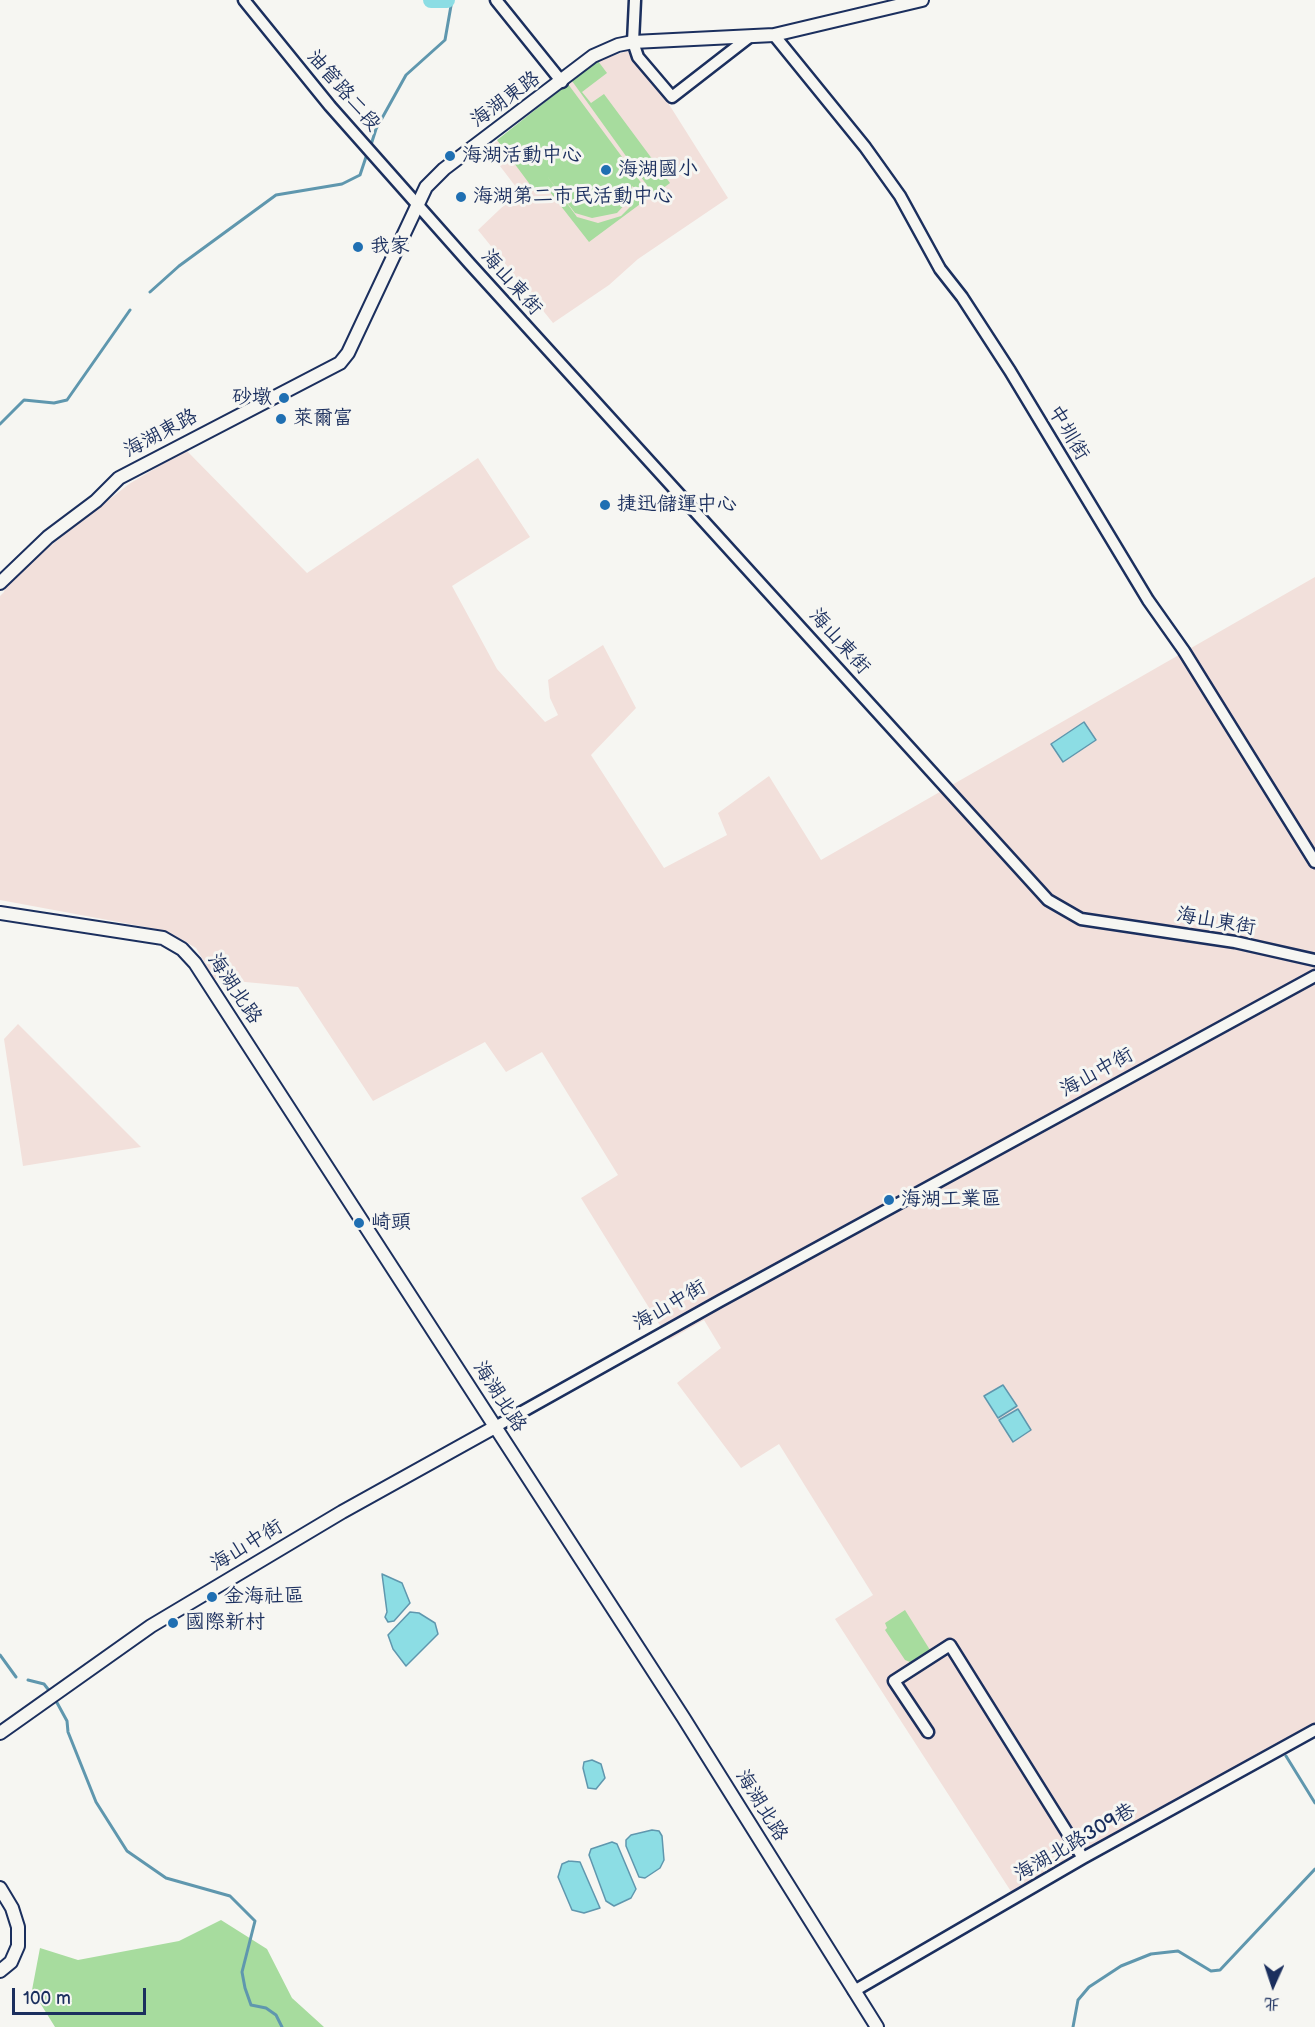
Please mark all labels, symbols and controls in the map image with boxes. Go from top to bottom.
street label: 油管路二段 [301,45,385,137]
street label: 海湖東路 [467,67,545,133]
place label: 海湖活動中心 [462,144,582,168]
marker: 海湖活動中心 [443,149,457,163]
place label: 海湖國小 [618,158,698,182]
marker: 海湖國小 [599,163,613,177]
place label: 海湖第二市民活動中心 [473,185,673,209]
marker: 海湖第二市民活動中心 [454,190,468,204]
place label: 我家 [370,235,410,259]
marker: 我家 [351,240,365,254]
street label: 海山東街 [475,245,547,321]
place label: 砂墩 [232,386,272,410]
marker: 砂墩 [277,391,291,405]
street label: 中圳街 [1042,401,1094,465]
street label: 海湖東路 [120,405,202,463]
place label: 萊爾富 [293,407,353,431]
marker: 萊爾富 [274,412,288,426]
place label: 捷迅儲運中心 [617,493,737,517]
marker: 捷迅儲運中心 [598,498,612,512]
street label: 海山東街 [803,604,875,680]
street label: 海山東街 [1175,903,1257,941]
street label: 海湖北路 [202,949,266,1029]
street label: 海山中街 [1056,1043,1138,1103]
place label: 海湖工業區 [901,1188,1001,1212]
marker: 海湖工業區 [882,1193,896,1207]
place label: 崎頭 [371,1211,411,1235]
marker: 崎頭 [352,1216,366,1230]
street label: 海山中街 [629,1276,711,1336]
street label: 海湖北路 [467,1357,531,1437]
street label: 海山中街 [207,1515,287,1577]
place label: 金海社區 [224,1585,304,1609]
marker: 金海社區 [205,1590,219,1604]
place label: 國際新村 [185,1611,265,1635]
marker: 國際新村 [166,1616,180,1630]
street label: 海湖北路 [730,1766,792,1846]
street label: 海湖北路309巷 [1010,1799,1140,1887]
north arrow [1243,1955,1303,2015]
scale bar [15,1976,148,2014]
text: 100 m [23,1988,71,2009]
text: 北 [1264,1994,1281,2013]

